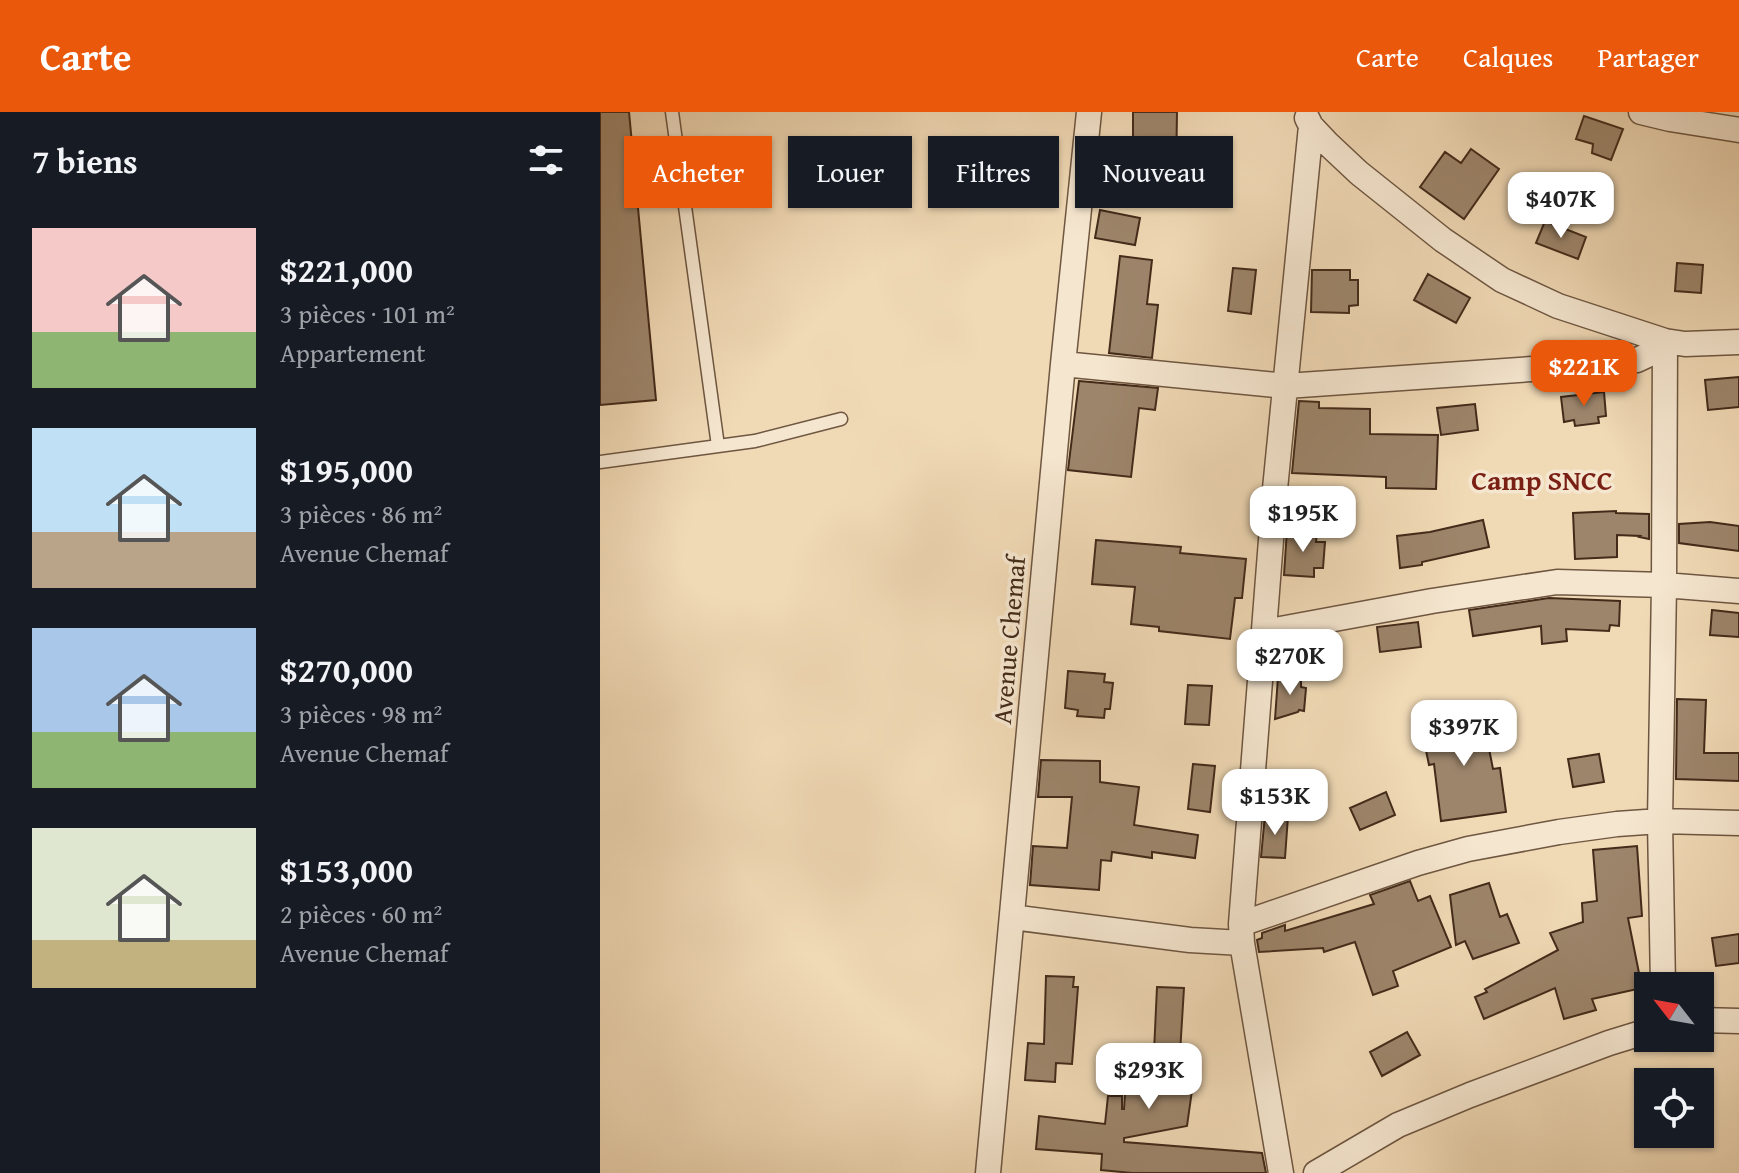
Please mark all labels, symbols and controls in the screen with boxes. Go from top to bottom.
text: Carte [40,28,131,84]
text: Carte [1356,36,1419,77]
text: Calques [1463,36,1553,77]
text: Partager [1597,36,1699,77]
text: 7 biens [32,136,138,185]
chip: Acheter [624,136,772,208]
chip: Louer [788,136,912,208]
chip: Filtres [928,136,1059,208]
chip: Nouveau [1075,136,1233,208]
icon: filters [524,138,568,182]
pin: $407K [1505,172,1617,240]
text: $407K [1526,178,1596,217]
text: $221,000 [280,245,413,294]
icon: home [96,260,192,356]
text: 3 pièces · 101 m² [280,294,455,333]
text: Appartement [280,333,425,372]
pin: $221K [1528,340,1640,408]
text: $221K [1549,346,1619,385]
text: $195,000 [280,445,413,494]
district label: Camp SNCC [1471,459,1613,500]
icon: home [96,460,192,556]
pin: $195K [1247,486,1359,554]
text: $195K [1268,492,1338,531]
text: 3 pièces · 86 m² [280,494,442,533]
text: Avenue Chemaf [280,533,448,572]
street label: Avenue Chemaf [982,552,1035,726]
pin: $270K [1234,629,1346,697]
text: $270K [1255,635,1325,674]
text: $270,000 [280,645,413,694]
icon: home [96,660,192,756]
text: 3 pièces · 98 m² [280,694,442,733]
pin: $397K [1408,700,1520,768]
text: $397K [1429,706,1499,745]
text: Avenue Chemaf [280,733,448,772]
pin: $153K [1219,769,1331,837]
text: $153K [1240,775,1310,814]
text: $153,000 [280,845,413,894]
icon: home [96,860,192,956]
text: 2 pièces · 60 m² [280,894,442,933]
text: Avenue Chemaf [280,933,448,972]
north arrow [1634,972,1714,1052]
map controls [1634,972,1714,1148]
pin: $293K [1093,1043,1205,1111]
text: $293K [1114,1049,1184,1088]
button: locate [1634,1068,1714,1148]

